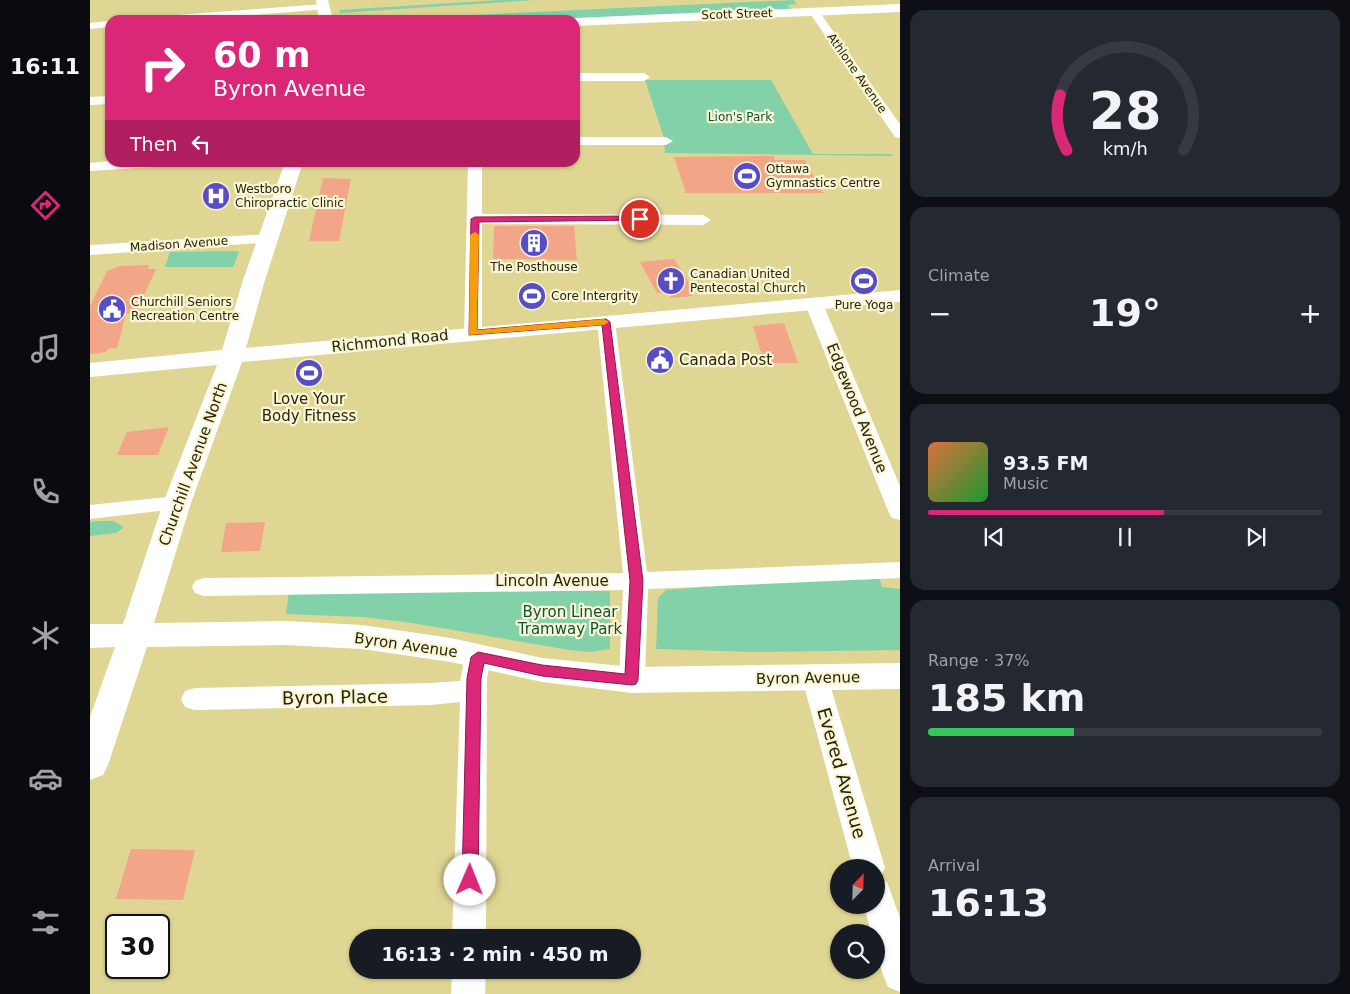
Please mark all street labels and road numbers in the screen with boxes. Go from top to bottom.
street label: Scott Street [701,6,773,22]
street label: Athlone Avenue [824,30,890,116]
street label: Madison Avenue [129,234,229,254]
street label: Richmond Road [331,326,449,356]
street label: Edgewood Avenue [823,340,891,476]
street label: Churchill Avenue North [155,380,231,548]
street label: Lincoln Avenue [495,572,609,590]
street label: Byron Avenue [353,629,459,661]
street label: Byron Avenue [756,668,860,688]
street label: Byron Place [282,686,388,708]
street label: Evered Avenue [813,705,871,841]

